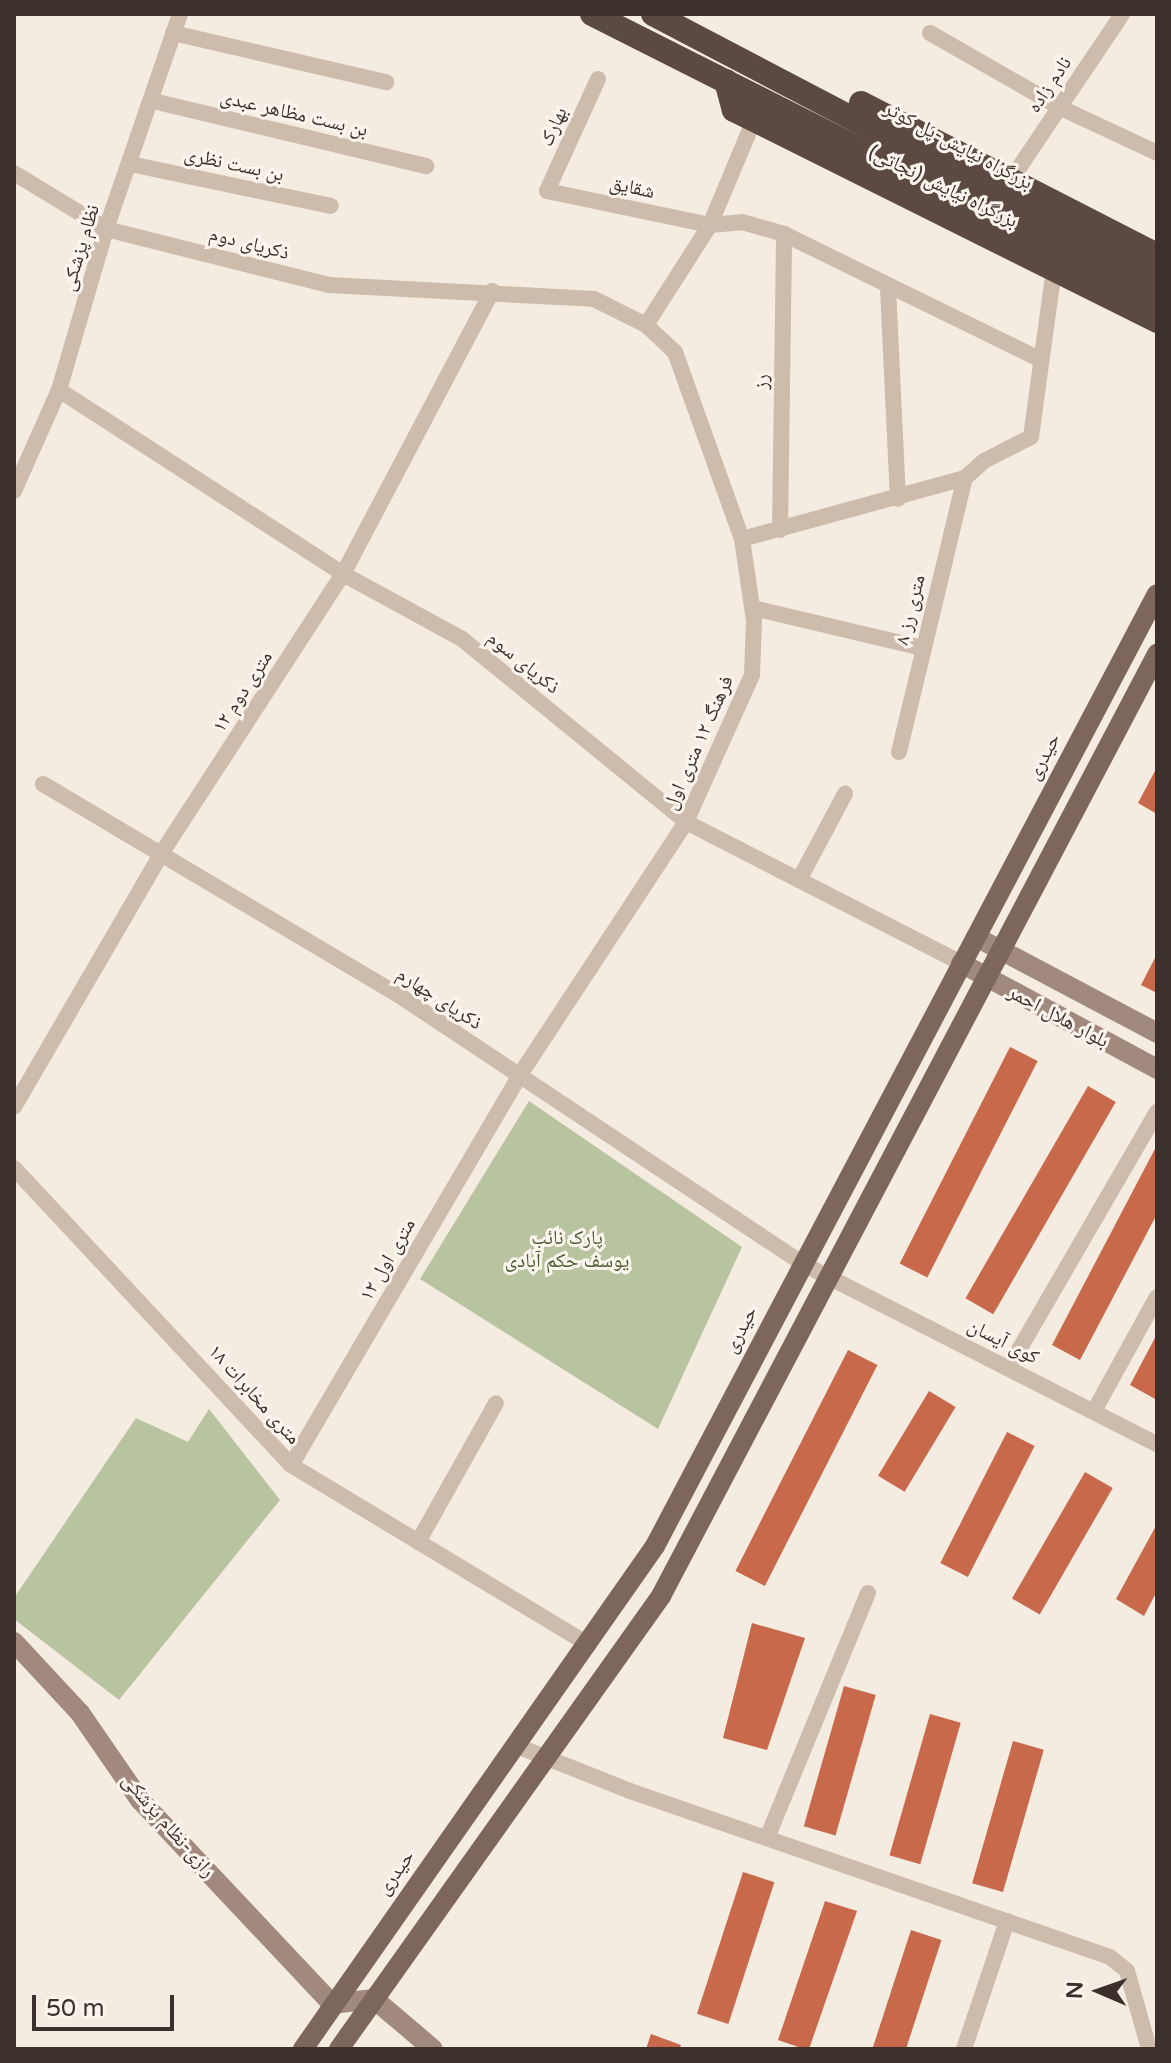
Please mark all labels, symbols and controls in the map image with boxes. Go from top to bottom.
street label: نادم زاده [1023,52,1077,118]
street label: بن بست مظاهر عبدی [218,85,370,143]
street label: بزرگراه نیایش-پل کوثر [879,97,1037,195]
street label: بهارک [535,104,573,150]
street label: بزرگراه نیایش (نجاتی) [865,141,1021,233]
street label: بن بست نظری [182,143,286,187]
street label: شقایق [607,172,657,204]
street label: نظام پزشکی [56,202,106,294]
street label: ذکریای دوم [207,222,291,266]
street label: رز [750,374,774,390]
street label: ۸ متری رز [891,572,931,648]
street label: ذکریای سوم [482,626,564,700]
street label: ۱۲ متری دوم [208,647,278,737]
street label: فرهنگ ۱۲ متری اول [659,672,739,814]
street label: حیدری [1022,730,1066,784]
street label: ذکریای چهارم [392,963,486,1035]
street label: بلوار هلال احمر [1003,980,1113,1054]
street label: ۱۲ متری اول [355,1215,421,1305]
park label: پارک نائب یوسف حکم آبادی [505,1227,629,1274]
street label: حیدری [719,1303,763,1357]
street label: کوی آیسان [963,1314,1043,1370]
street label: ۱۸ متری مخابرات [203,1340,305,1450]
street label: رازی-نظام پزشکی [116,1769,220,1883]
street label: حیدری [372,1846,420,1900]
north arrow [1059,1951,1139,2031]
scale bar [36,1979,178,2029]
text: N [1062,1981,1088,1999]
text: 50 m [46,1994,104,2023]

